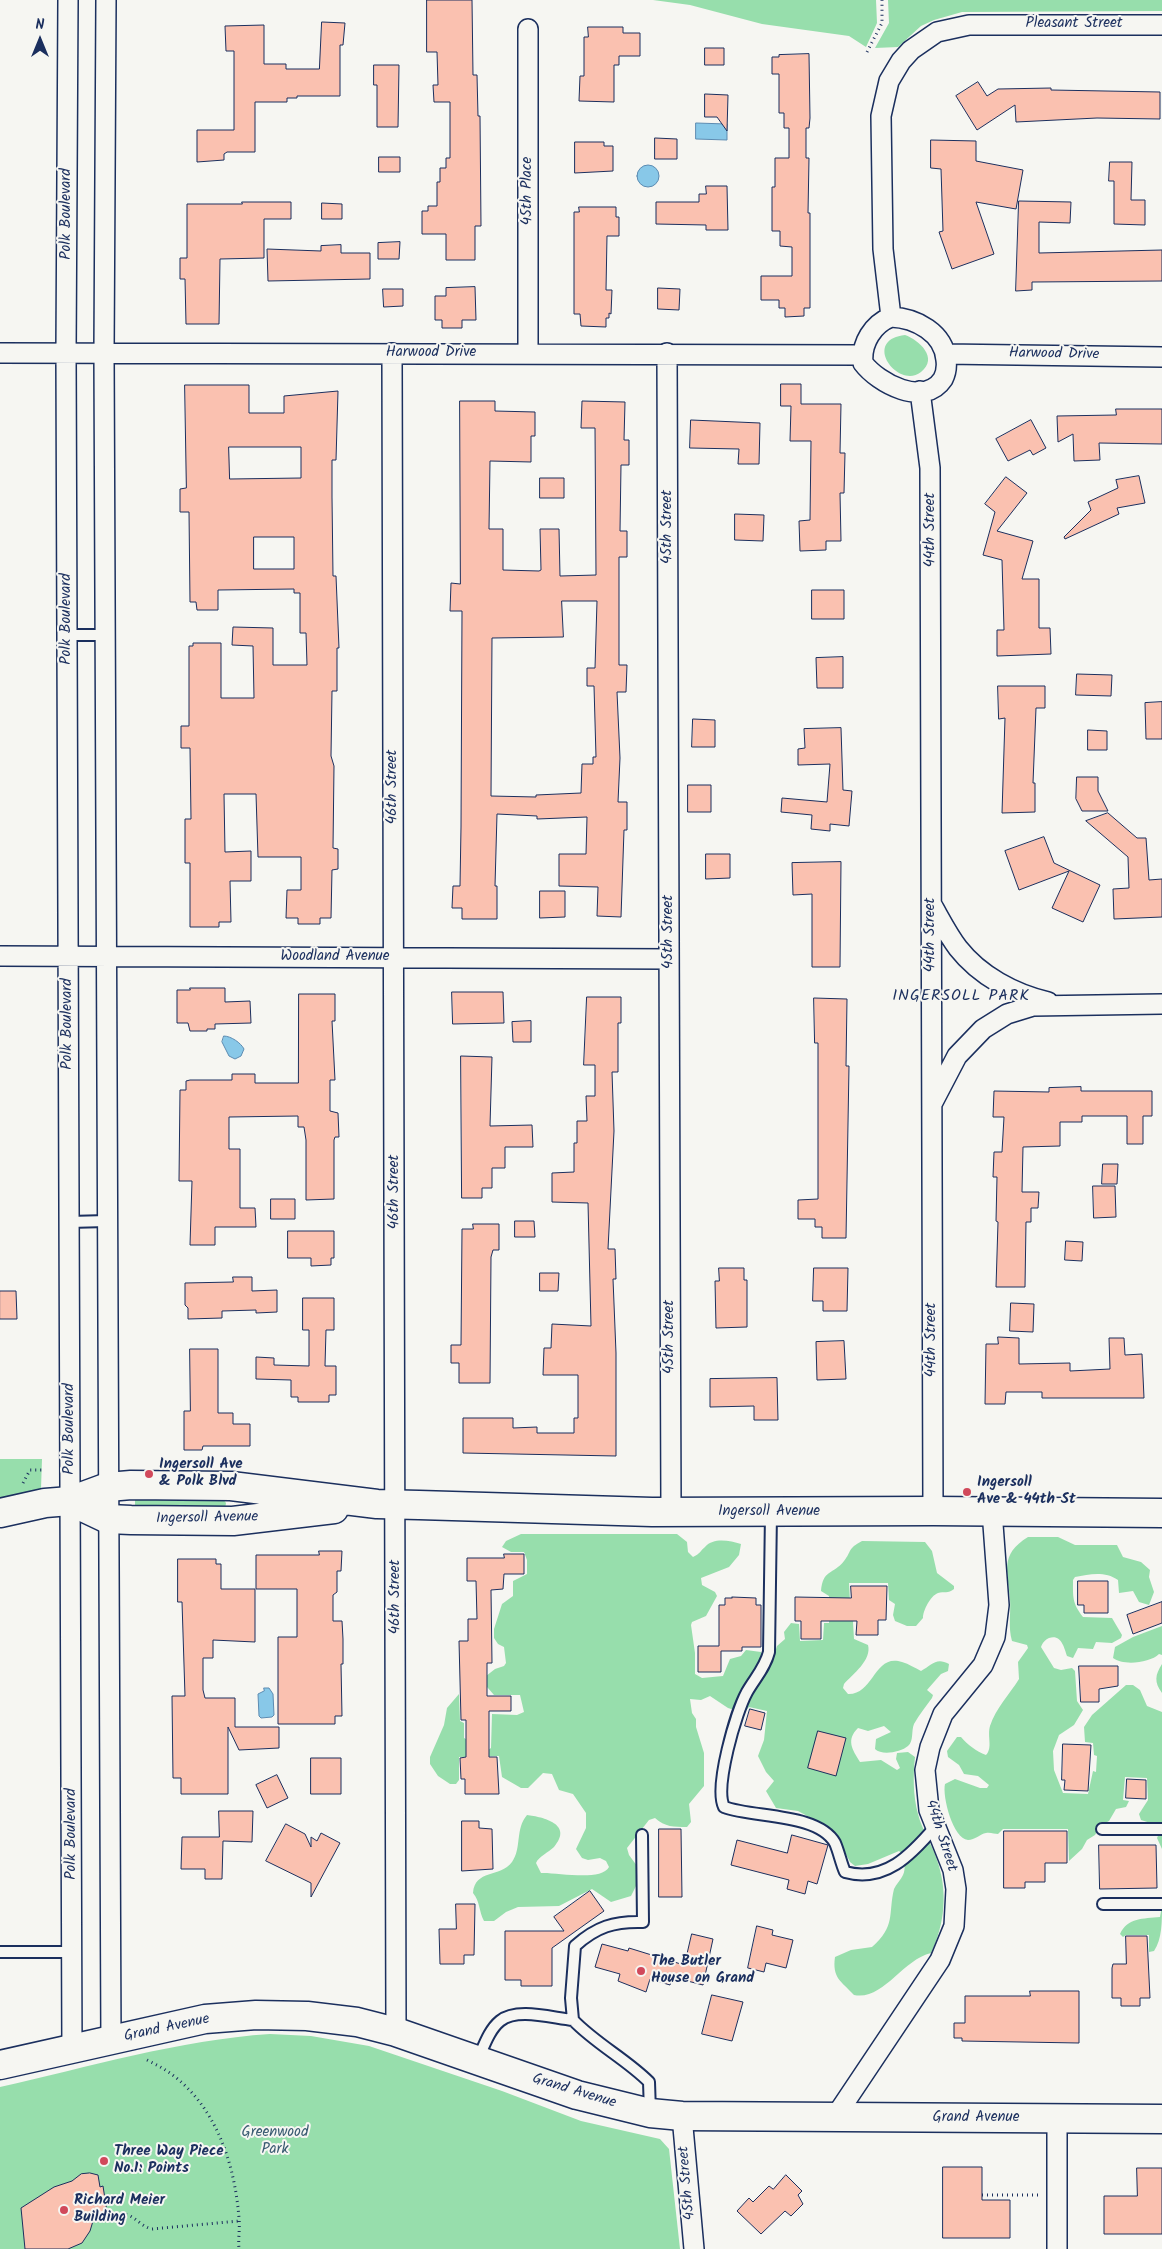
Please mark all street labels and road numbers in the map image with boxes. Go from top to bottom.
street label: Pleasant Street [1026,15,1122,33]
street label: 45th Place [519,157,537,225]
street label: Polk Boulevard [58,168,76,260]
street label: Harwood Drive [386,344,476,362]
street label: Harwood Drive [1009,345,1099,365]
street label: 45th Street [659,490,677,564]
street label: 44th Street [922,493,940,567]
street label: Polk Boulevard [58,573,76,665]
street label: 46th Street [384,750,402,824]
street label: 45th Street [660,895,678,969]
street label: 44th Street [922,898,940,972]
street label: Woodland Avenue [280,948,390,966]
street label: Polk Boulevard [59,978,77,1070]
street label: 46th Street [386,1155,404,1229]
street label: 45th Street [661,1300,679,1374]
street label: 44th Street [923,1303,941,1377]
street label: Polk Boulevard [61,1383,79,1475]
street label: Ingersoll Avenue [718,1503,820,1521]
street label: Ingersoll Avenue [156,1509,258,1529]
street label: 46th Street [387,1560,405,1634]
street label: Polk Boulevard [63,1788,81,1880]
street label: 44th Street [920,1798,960,1874]
street label: Grand Avenue [123,2011,211,2047]
street label: Grand Avenue [530,2071,618,2113]
street label: Grand Avenue [933,2109,1019,2127]
street label: 45th Street [676,2145,700,2221]

